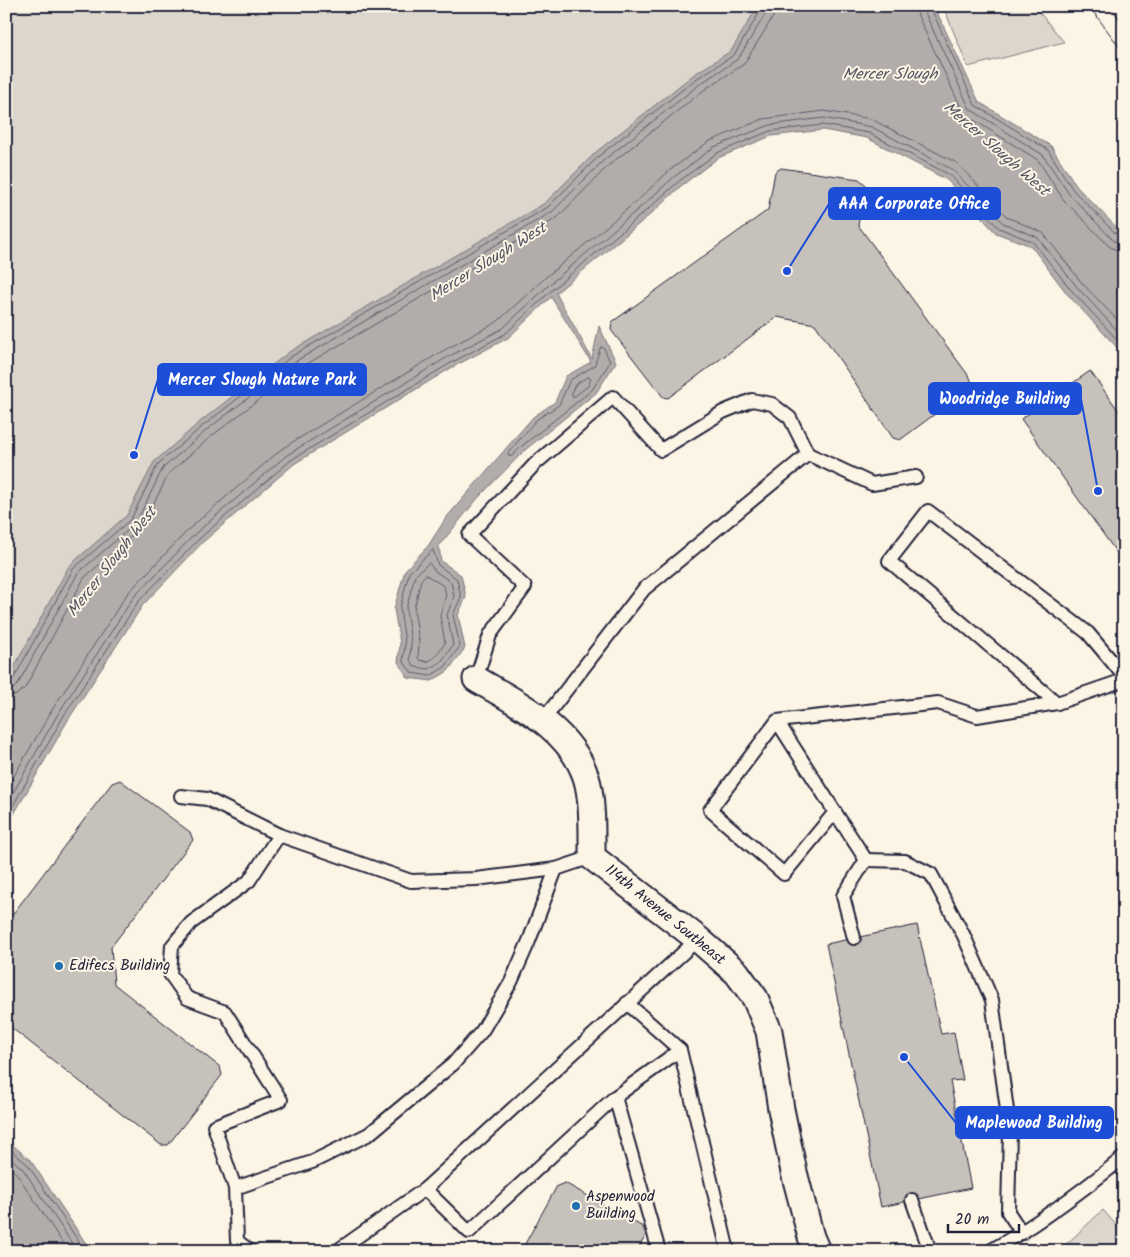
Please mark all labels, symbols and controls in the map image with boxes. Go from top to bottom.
water label: Mercer Slough [843,62,939,87]
water label: Mercer Slough West [937,96,1057,204]
callout: AAA Corporate Office [829,188,1000,219]
text: AAA Corporate Office [838,192,990,217]
water label: Mercer Slough West [425,214,554,308]
callout: Mercer Slough Nature Park [158,364,366,395]
text: Mercer Slough Nature Park [168,368,357,393]
callout: Woodridge Building [929,383,1081,414]
text: Woodridge Building [939,387,1071,412]
water label: Mercer Slough West [61,499,165,622]
street label: 114th Avenue Southeast [599,859,731,971]
place label: Edifecs Building [69,954,171,978]
marker: Edifecs Building [53,960,65,972]
callout: Maplewood Building [956,1107,1113,1138]
text: Maplewood Building [965,1111,1103,1136]
place label: Aspenwood Building [586,1185,655,1226]
marker: Aspenwood Building [570,1200,582,1212]
scale bar [948,1202,1019,1234]
text: 20 m [955,1208,989,1232]

